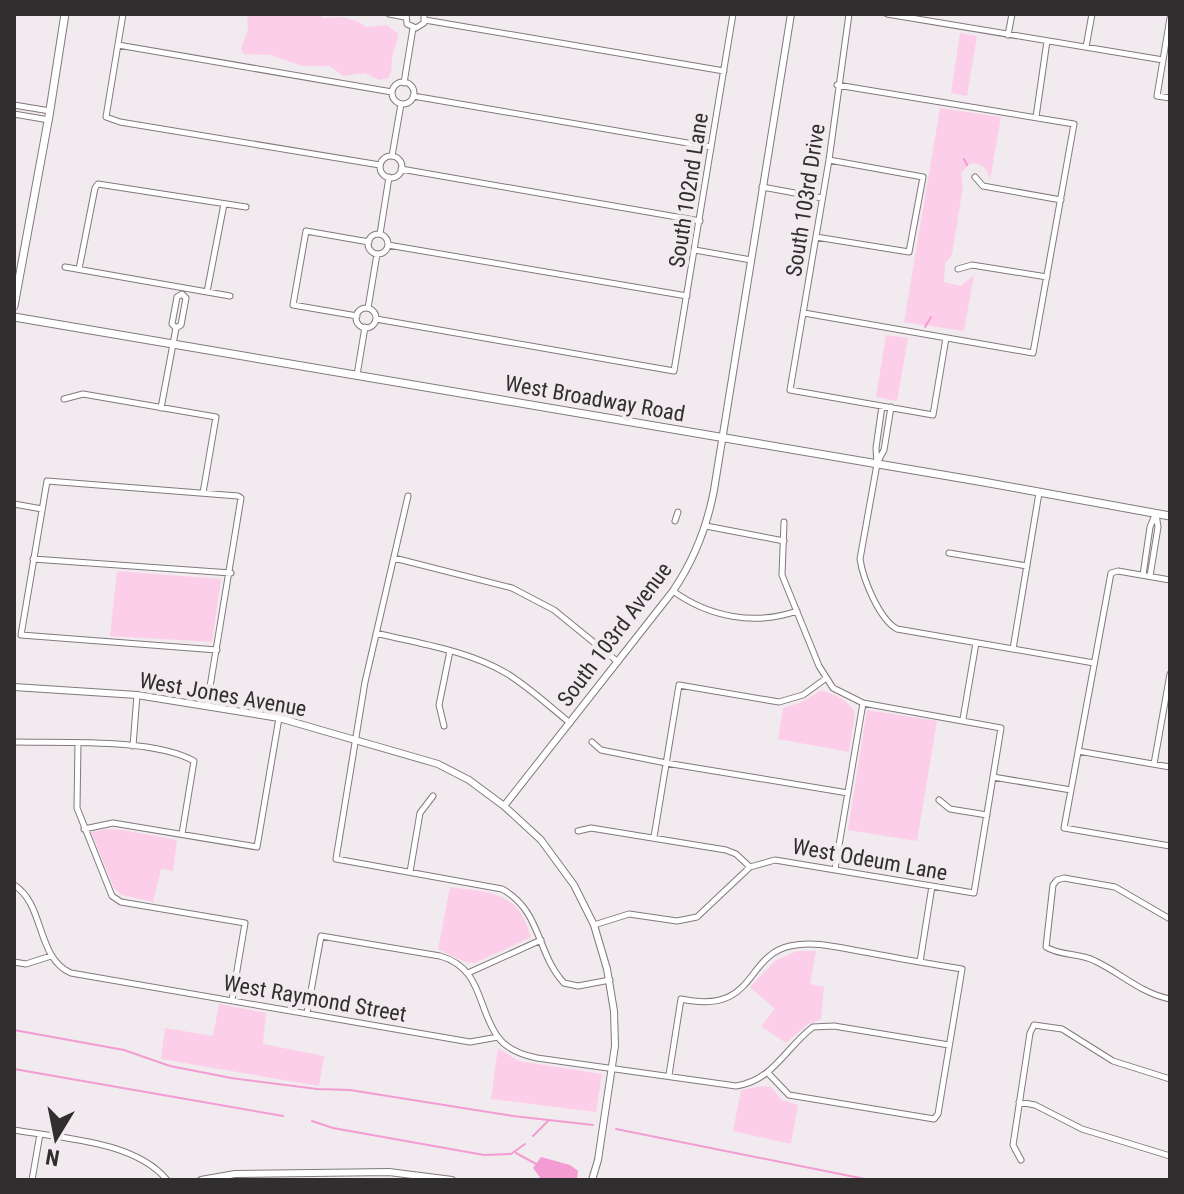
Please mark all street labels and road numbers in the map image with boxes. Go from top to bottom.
street label: South 102nd Lane [664,111,713,269]
street label: South 103rd Drive [781,122,830,278]
street label: West Broadway Road [503,370,687,427]
street label: South 103rd Avenue [552,557,677,711]
street label: West Jones Avenue [137,667,309,722]
street label: West Odeum Lane [790,834,949,885]
street label: West Raymond Street [221,970,408,1027]

